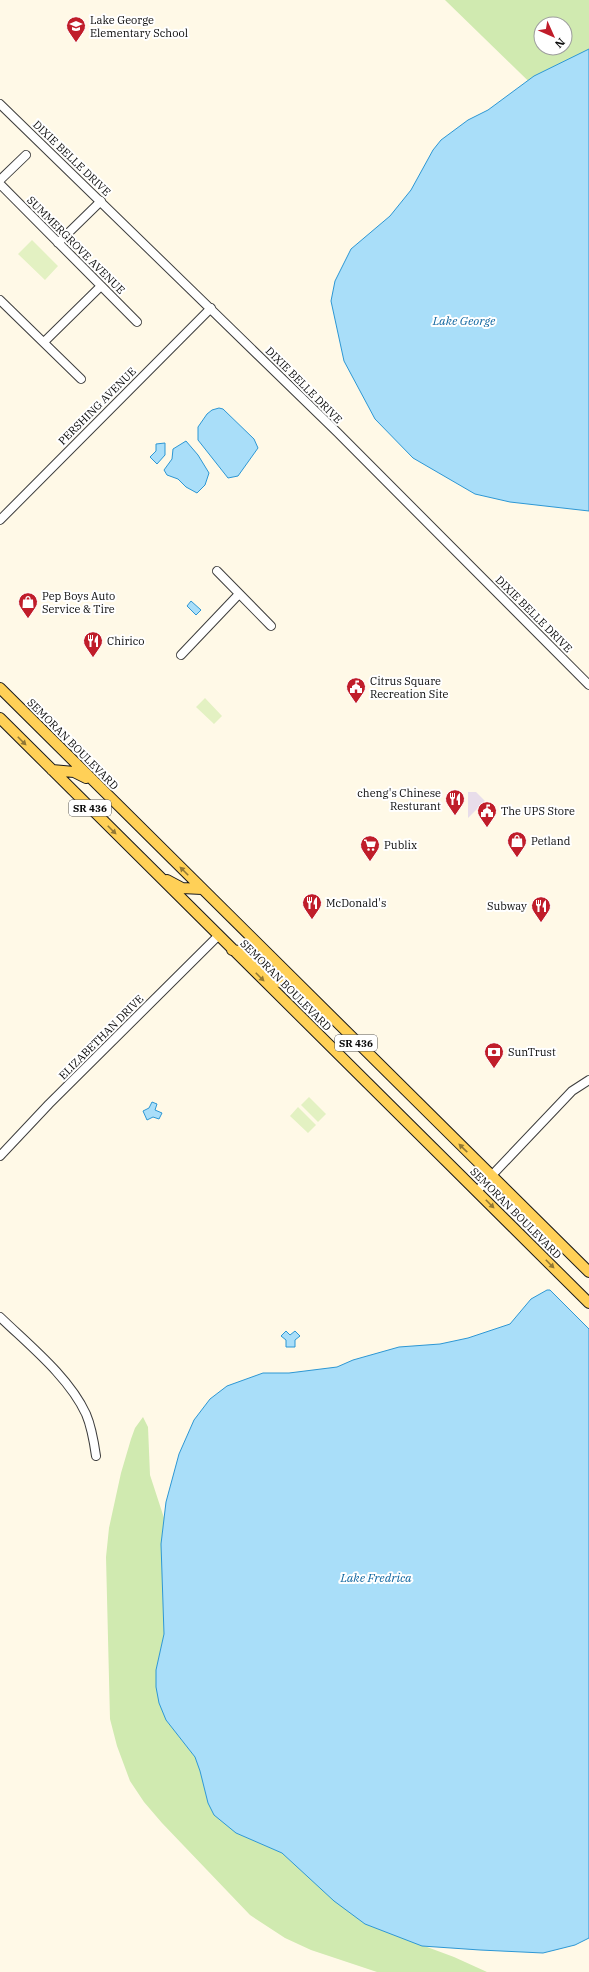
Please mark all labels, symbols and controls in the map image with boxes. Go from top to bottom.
place label: Lake George Elementary School [90,13,188,40]
school or university icon: Lake George Elementary School [65,15,87,43]
north arrow [533,16,573,56]
text: N [552,35,568,51]
street label: DIXIE BELLE DRIVE [30,117,114,199]
street label: SUMMERGROVE AVENUE [24,193,128,297]
water label: Lake George [432,313,496,328]
street label: DIXIE BELLE DRIVE [263,344,345,426]
street label: PERSHING AVENUE [55,364,139,448]
street label: DIXIE BELLE DRIVE [493,573,575,655]
place label: Pep Boys Auto Service & Tire [42,589,115,616]
shop icon: Pep Boys Auto Service & Tire [17,591,39,619]
restaurant icon: Chirico [82,630,104,658]
place label: Chirico [107,634,145,648]
place label: Citrus Square Recreation Site [370,674,449,701]
public building icon: Citrus Square Recreation Site [345,676,367,704]
street label: SEMORAN BOULEVARD [24,695,122,793]
one-way arrow [17,736,27,745]
place label: cheng's Chinese Resturant [357,786,441,813]
restaurant icon: cheng's Chinese Resturant [444,788,466,816]
road number: SR 436 [69,800,111,816]
public building icon: The UPS Store [476,800,498,828]
place label: The UPS Store [501,804,575,818]
one-way arrow [107,825,117,835]
shop icon: Petland [506,830,528,858]
supermarket icon: Publix [359,834,381,862]
place label: Petland [531,834,571,848]
place label: Publix [384,838,417,852]
one-way arrow [179,866,189,876]
restaurant icon: McDonald's [301,892,323,920]
restaurant icon: Subway [530,895,552,923]
place label: McDonald's [326,896,386,910]
place label: Subway [487,899,527,913]
street label: SEMORAN BOULEVARD [237,936,335,1034]
one-way arrow [255,972,265,982]
street label: ELIZABETHAN DRIVE [56,992,146,1082]
road number: SR 436 [335,1035,377,1051]
bank icon: SunTrust [483,1041,505,1069]
place label: SunTrust [508,1045,556,1059]
one-way arrow [458,1143,468,1153]
street label: SEMORAN BOULEVARD [467,1164,565,1262]
one-way arrow [485,1199,495,1209]
one-way arrow [545,1259,555,1269]
water label: Lake Fredrica [339,1570,412,1585]

